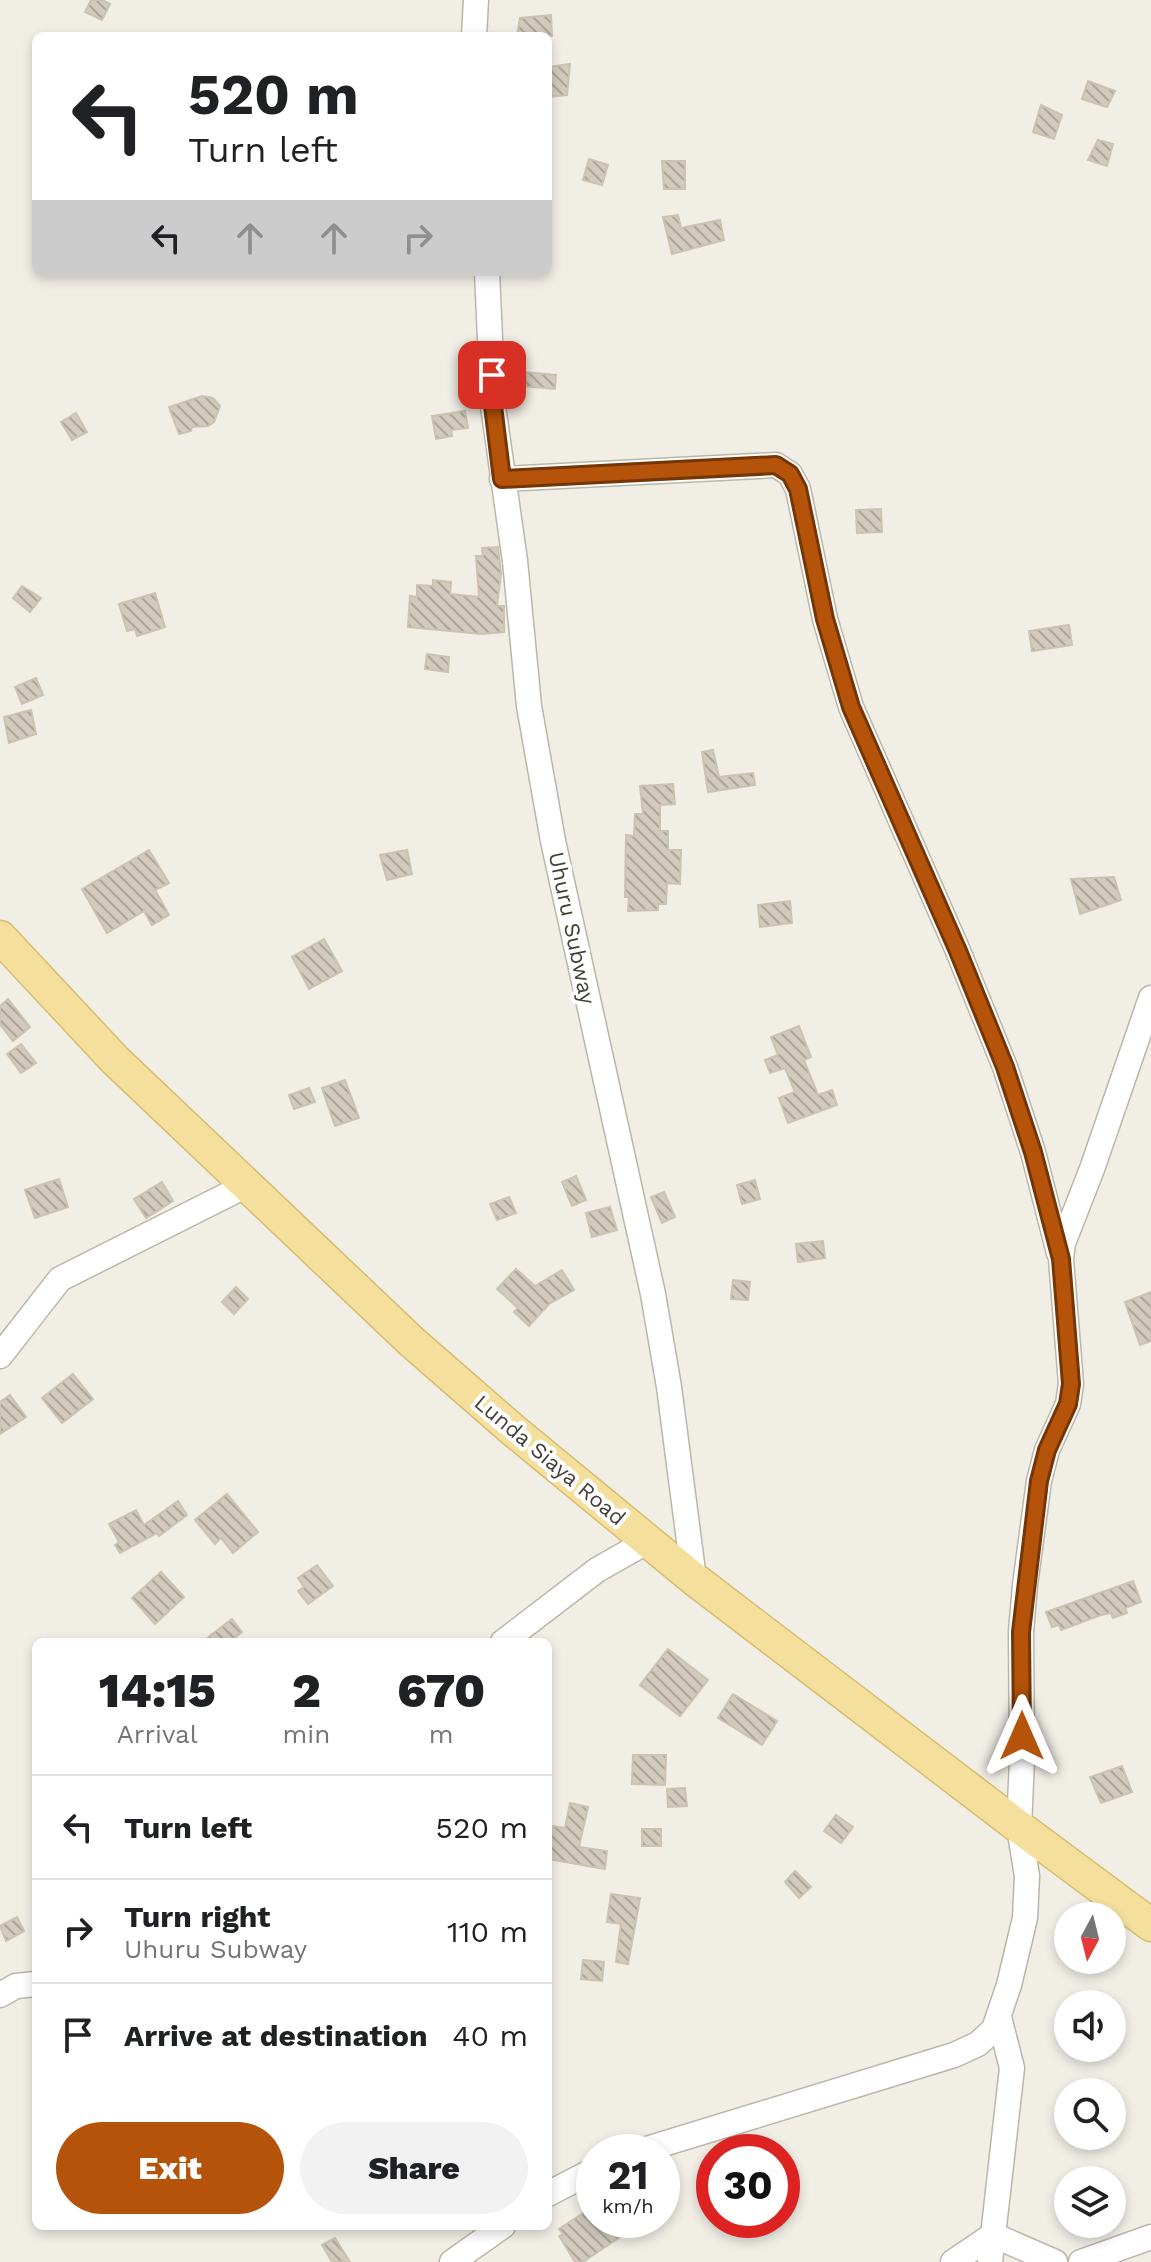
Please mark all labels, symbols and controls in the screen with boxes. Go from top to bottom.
text: 520 m [188,62,359,128]
icon: left [56,64,160,168]
text: Turn left [188,129,338,171]
icon: left [144,216,188,260]
icon: ahead [228,216,272,260]
icon: ahead [312,216,356,260]
icon: right [396,216,440,260]
pin [458,341,526,409]
icon: arrive [470,353,514,397]
street label: Uhuru Subway [544,850,600,1007]
street label: Lunda Siaya Road [469,1390,631,1530]
text: 14:15 [99,1662,216,1719]
text: 2 [292,1662,321,1719]
text: 670 [397,1662,485,1719]
position arrow [980,1694,1064,1778]
text: Arrival [117,1719,198,1749]
text: min [282,1719,330,1749]
text: m [429,1719,454,1749]
icon: left [56,1805,100,1849]
text: Turn left [124,1810,252,1845]
text: 520 m [436,1810,528,1845]
text: Turn right [124,1899,270,1934]
north arrow [1054,1902,1126,1974]
map controls [1054,1902,1126,2238]
icon: right [56,1909,100,1953]
text: 110 m [447,1914,528,1949]
text: Uhuru Subway [124,1934,307,1964]
button: sound [1054,1990,1126,2062]
icon: arrive [56,2013,100,2057]
text: Arrive at destination [124,2018,428,2053]
text: 40 m [452,2018,528,2053]
button: search [1054,2078,1126,2150]
button: Exit [56,2122,284,2214]
button: Share [300,2122,528,2214]
speed limit sign: 30 [696,2134,800,2238]
text: 21 [607,2152,649,2199]
button: layers [1054,2166,1126,2238]
text: km/h [602,2194,654,2218]

